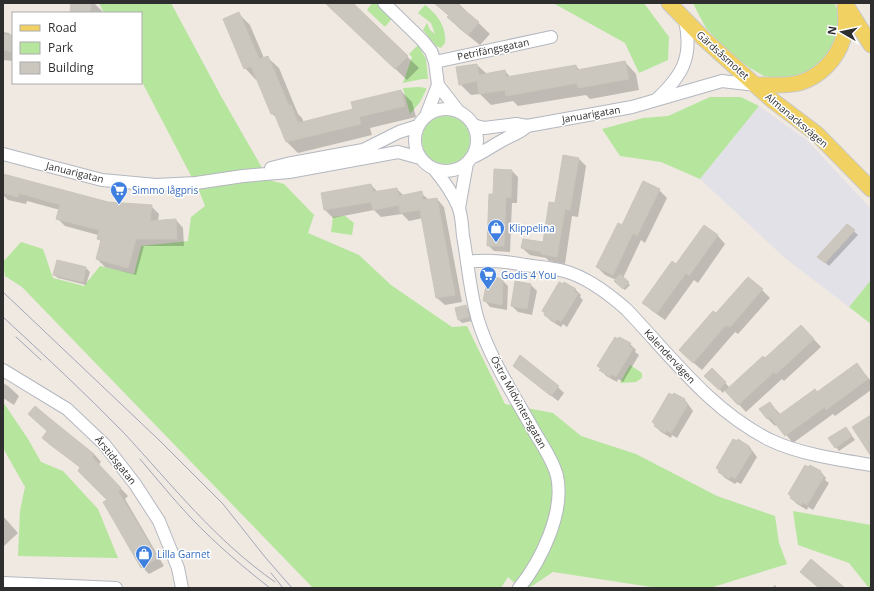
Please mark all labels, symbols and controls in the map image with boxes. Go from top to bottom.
legend [12,12,142,84]
north arrow [822,12,862,52]
text: Road [48,19,77,36]
text: N [824,25,840,36]
street label: Gärdsåsmotet [694,28,753,83]
street label: Petrifängsgatan [456,35,530,63]
text: Park [48,39,74,56]
text: Building [48,59,94,76]
street label: Almanacksvägen [763,90,831,150]
street label: Januarigatan [560,102,621,126]
street label: Januarigatan [44,158,105,186]
supermarket icon: Simmo lågpris [109,180,129,205]
place label: Simmo lågpris [132,183,198,197]
shop icon: Klippelina [486,218,506,243]
place label: Klippelina [509,221,555,235]
supermarket icon: Godis 4 You [478,265,498,290]
place label: Godis 4 You [501,268,556,282]
street label: Kalendervägen [641,326,699,386]
street label: Östra Midvintersgatan [488,353,550,451]
street label: Årstidsgatan [92,433,140,487]
shop icon: Lilla Garnet [134,544,154,569]
place label: Lilla Garnet [157,547,211,561]

